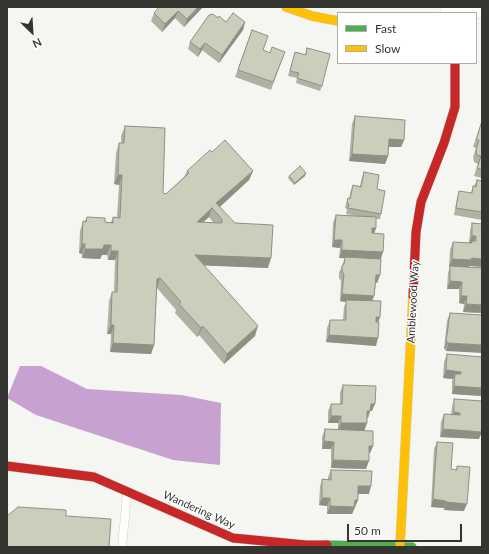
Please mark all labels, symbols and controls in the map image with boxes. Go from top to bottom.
north arrow [12,12,52,52]
legend [337,12,477,64]
text: Fast [375,21,396,36]
text: N [31,36,44,51]
text: Slow [375,41,400,56]
street label: Amblewood Way [404,260,422,344]
street label: Wandering Way [161,488,237,532]
scale bar [349,516,464,542]
text: 50 m [354,523,381,538]

